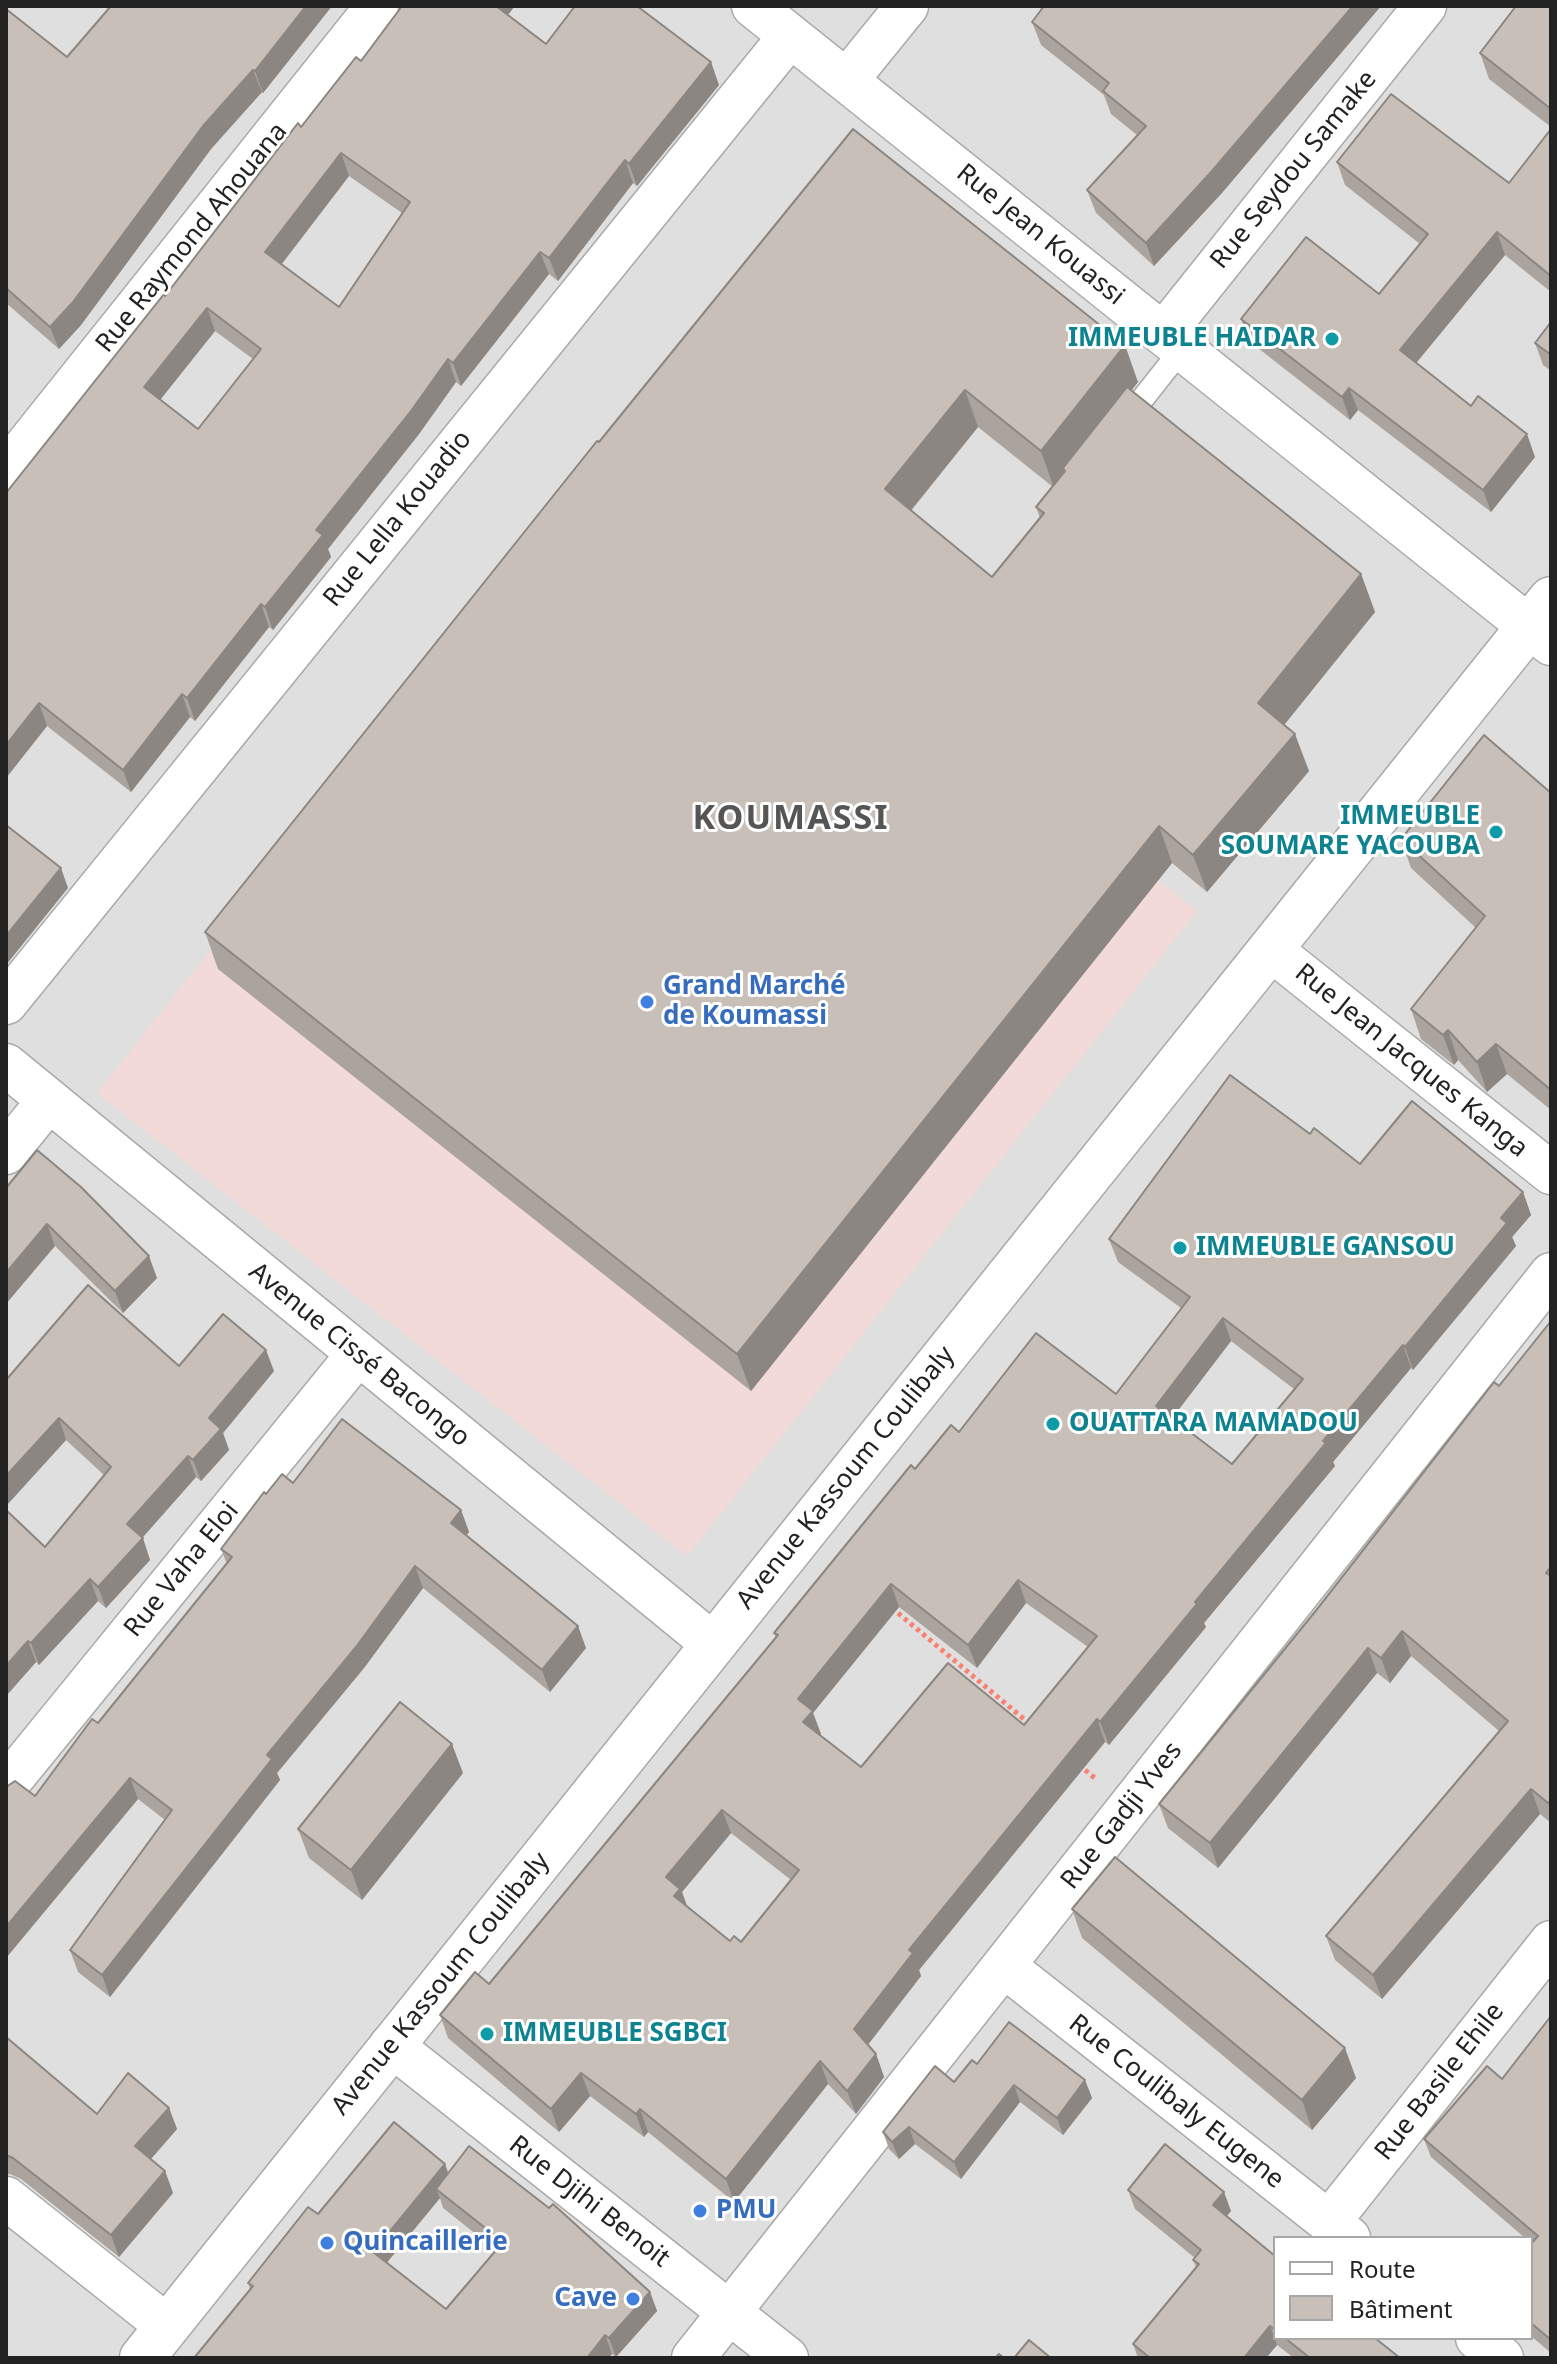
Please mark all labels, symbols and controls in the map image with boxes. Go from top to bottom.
street label: Rue Seydou Samake [1204,65,1384,275]
street label: Rue Raymond Ahouana [90,117,294,359]
street label: Rue Jean Kouassi [950,158,1130,312]
place label: IMMEUBLE HAIDAR [1068,323,1316,355]
marker: IMMEUBLE HAIDAR [1323,330,1341,348]
street label: Rue Lella Kouadio [317,425,479,613]
district label: KOUMASSI [693,799,889,839]
place label: IMMEUBLE SOUMARE YACOUBA [1221,801,1480,862]
marker: IMMEUBLE SOUMARE YACOUBA [1487,823,1505,841]
street label: Rue Jean Jacques Kanga [1288,958,1534,1164]
place label: Grand Marché de Koumassi [663,971,846,1032]
marker: Grand Marché de Koumassi [638,993,656,1011]
place label: IMMEUBLE GANSOU [1196,1232,1455,1264]
marker: IMMEUBLE GANSOU [1171,1239,1189,1257]
street label: Avenue Cissé Bacongo [242,1256,476,1454]
street label: Avenue Kassoum Coulibaly [730,1340,962,1616]
place label: OUATTARA MAMADOU [1069,1408,1358,1440]
marker: OUATTARA MAMADOU [1044,1415,1062,1433]
street label: Rue Vaha Eloi [118,1496,246,1644]
street label: Rue Gadji Yves [1055,1736,1189,1896]
street label: Avenue Kassoum Coulibaly [325,1846,557,2122]
street label: Rue Basile Ehile [1369,1997,1511,2167]
street label: Rue Coulibaly Eugene [1062,2008,1290,2196]
place label: IMMEUBLE SGBCI [503,2018,727,2050]
marker: IMMEUBLE SGBCI [478,2025,496,2043]
street label: Rue Djihi Benoit [503,2130,675,2274]
place label: PMU [716,2195,776,2227]
marker: PMU [691,2202,709,2220]
place label: Quincaillerie [343,2227,508,2259]
marker: Quincaillerie [318,2234,336,2252]
legend [1273,2236,1533,2340]
text: Route [1349,2252,1415,2285]
place label: Cave [554,2283,617,2315]
marker: Cave [624,2290,642,2308]
text: Bâtiment [1349,2292,1452,2325]

